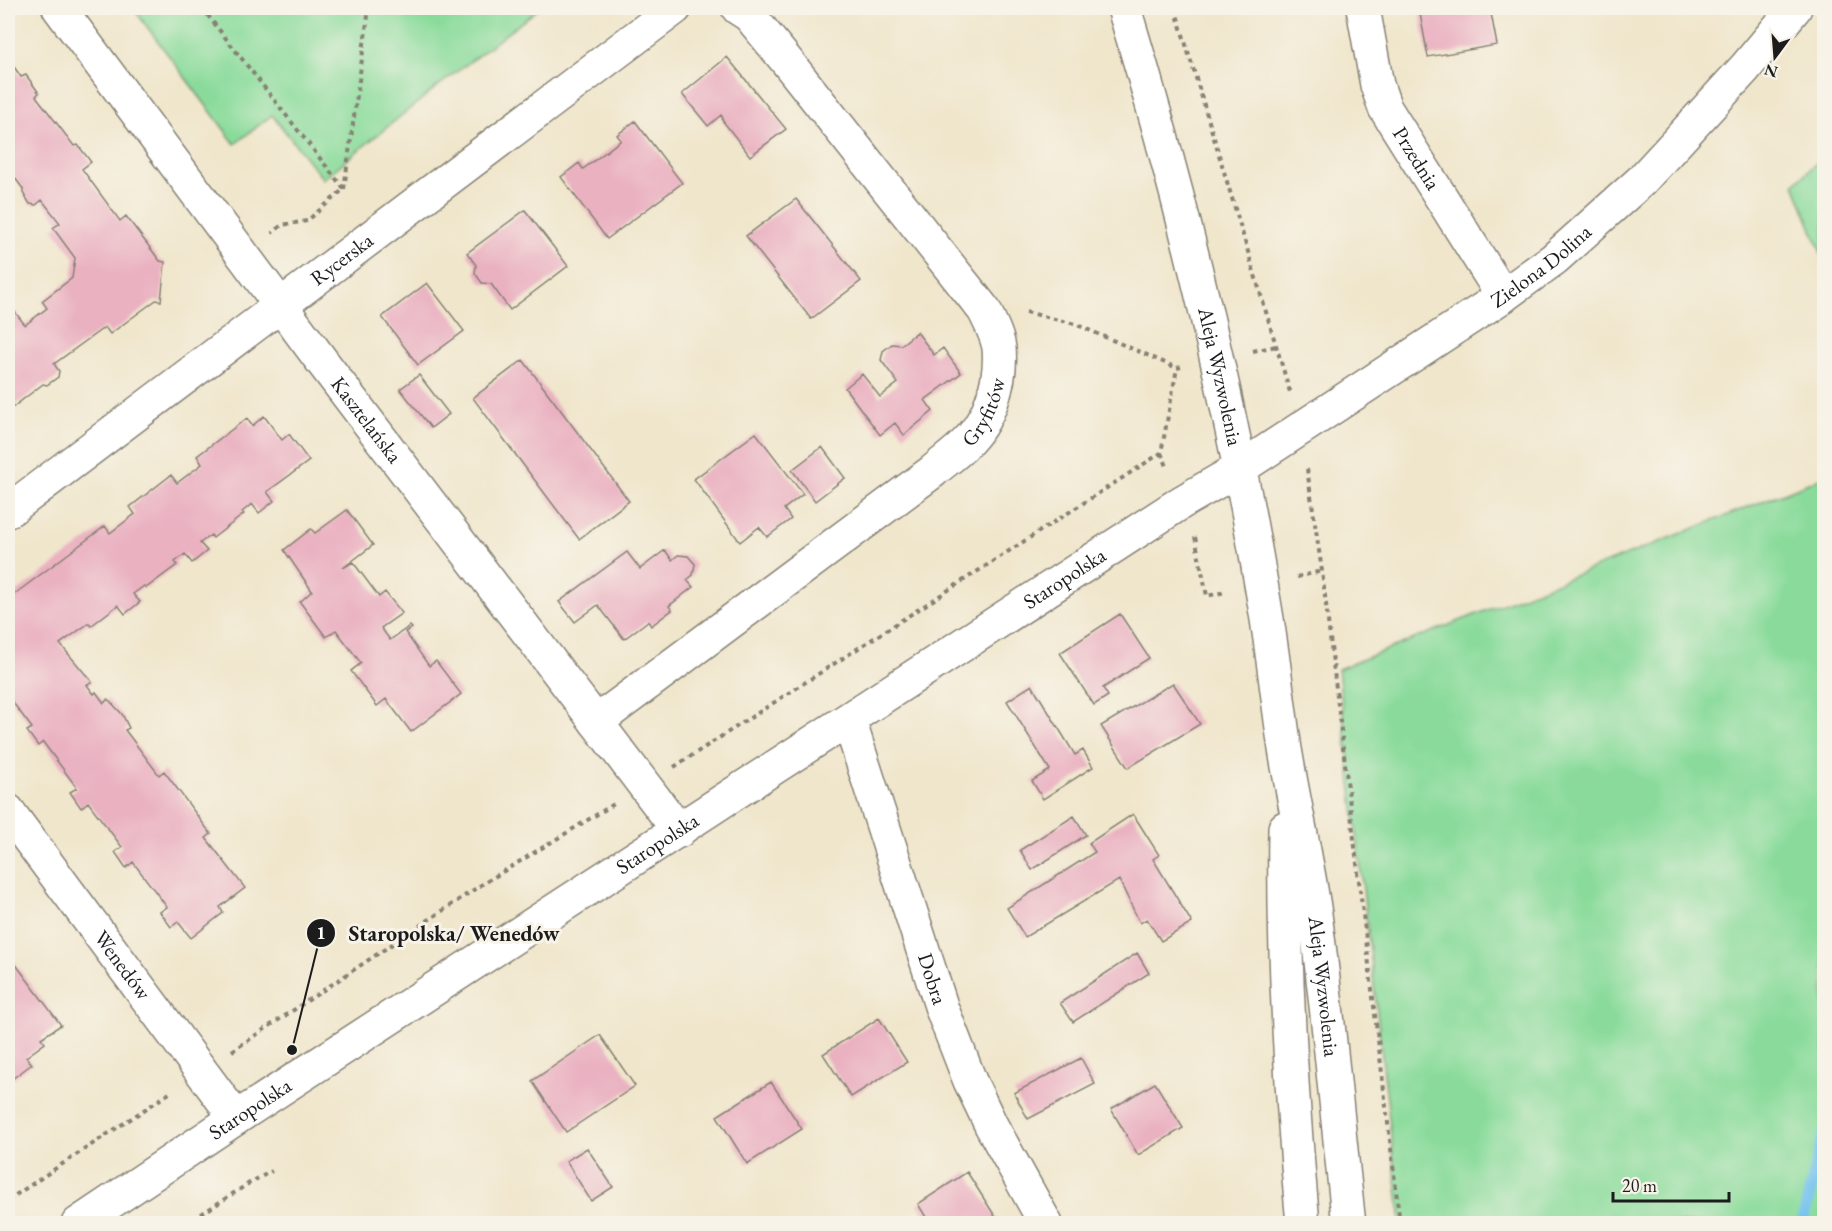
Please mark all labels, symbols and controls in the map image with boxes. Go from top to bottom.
north arrow [1745,27,1805,87]
text: N [1762,59,1780,83]
street label: Przednia [1387,121,1447,195]
street label: Zielona Dolina [1485,218,1597,313]
street label: Rycerska [305,226,379,291]
street label: Aleja Wyzwolenia [1192,303,1249,449]
street label: Kasztelańska [325,371,409,469]
street label: Gryfitów [955,375,1011,452]
street label: Staropolska [1018,541,1111,615]
street label: Staropolska [611,806,704,880]
callout: Staropolska/ Wenedów [306,913,571,953]
street label: Aleja Wyzwolenia [1302,914,1346,1059]
text: Staropolska/ Wenedów [348,919,560,948]
text: 1 [316,921,326,944]
street label: Wenedów [88,925,158,1005]
street label: Dobra [912,950,954,1008]
street label: Staropolska [203,1071,297,1145]
scale bar [1613,1165,1728,1203]
text: 20 m [1622,1174,1657,1197]

